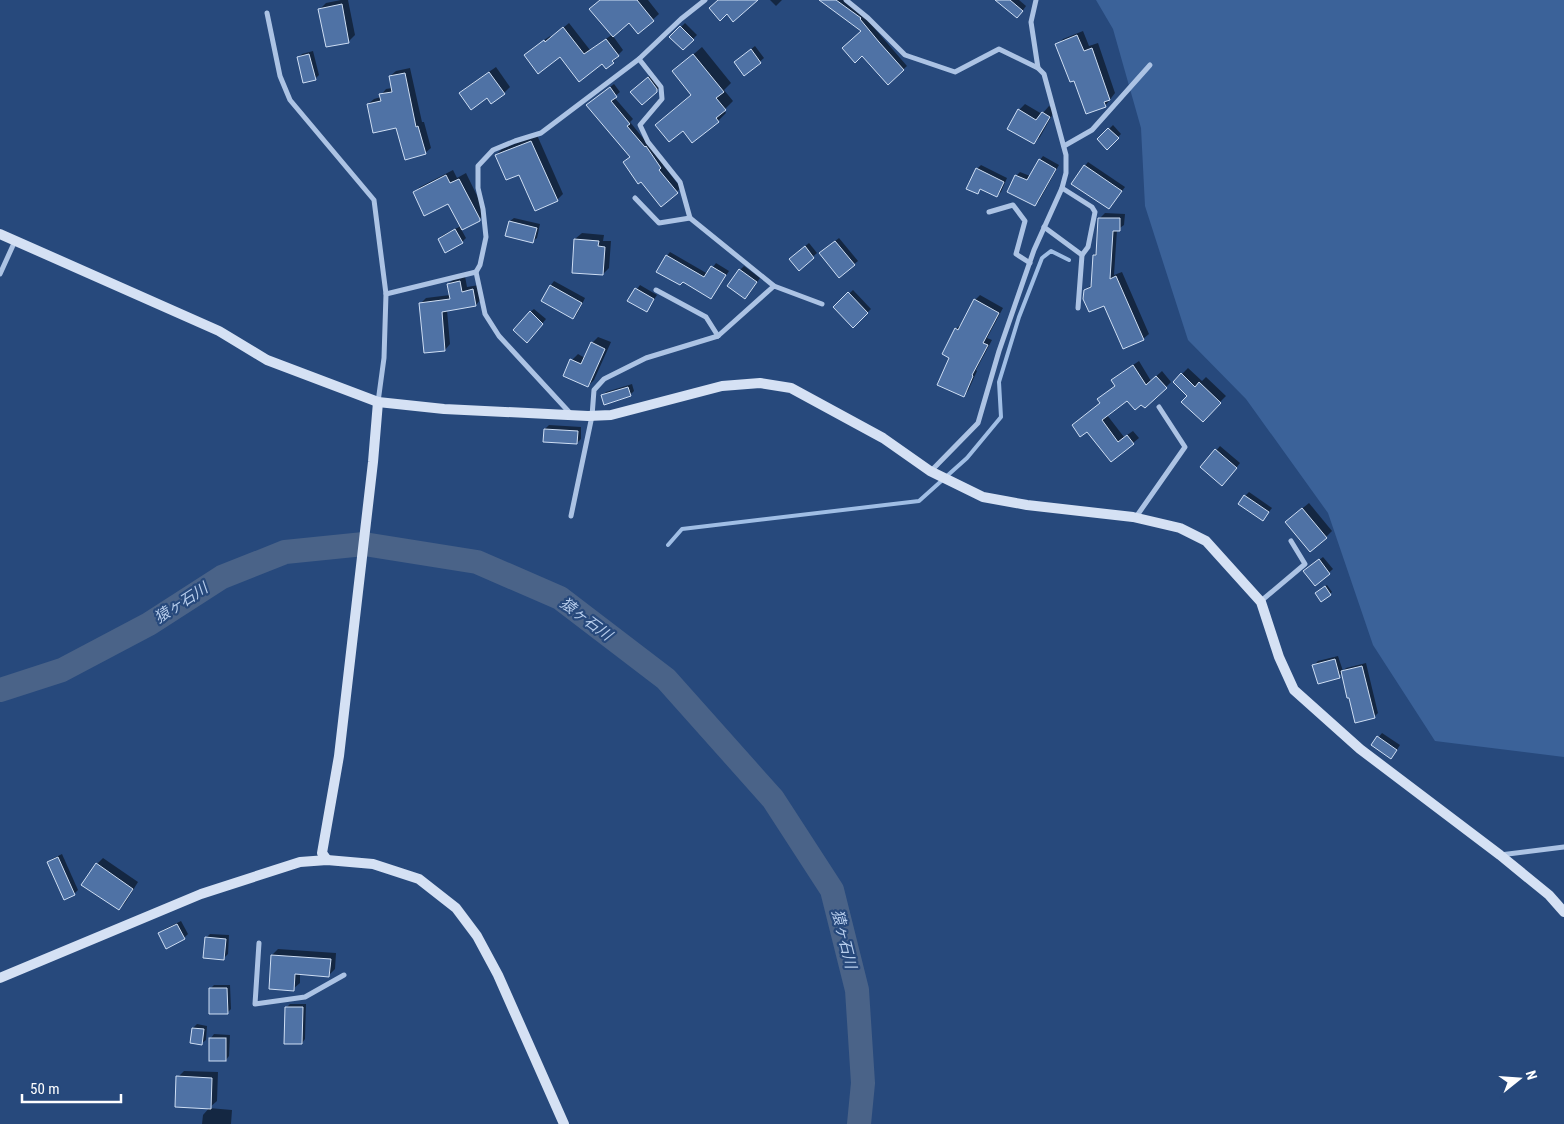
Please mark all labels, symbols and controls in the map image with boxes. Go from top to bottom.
water label: 猿ヶ石川 [151,578,213,627]
water label: 猿ヶ石川 [557,594,617,645]
water label: 猿ヶ石川 [828,908,860,972]
north arrow [1494,1054,1544,1104]
text: N [1523,1069,1540,1082]
scale bar [22,1072,121,1104]
text: 50 m [30,1080,60,1098]

